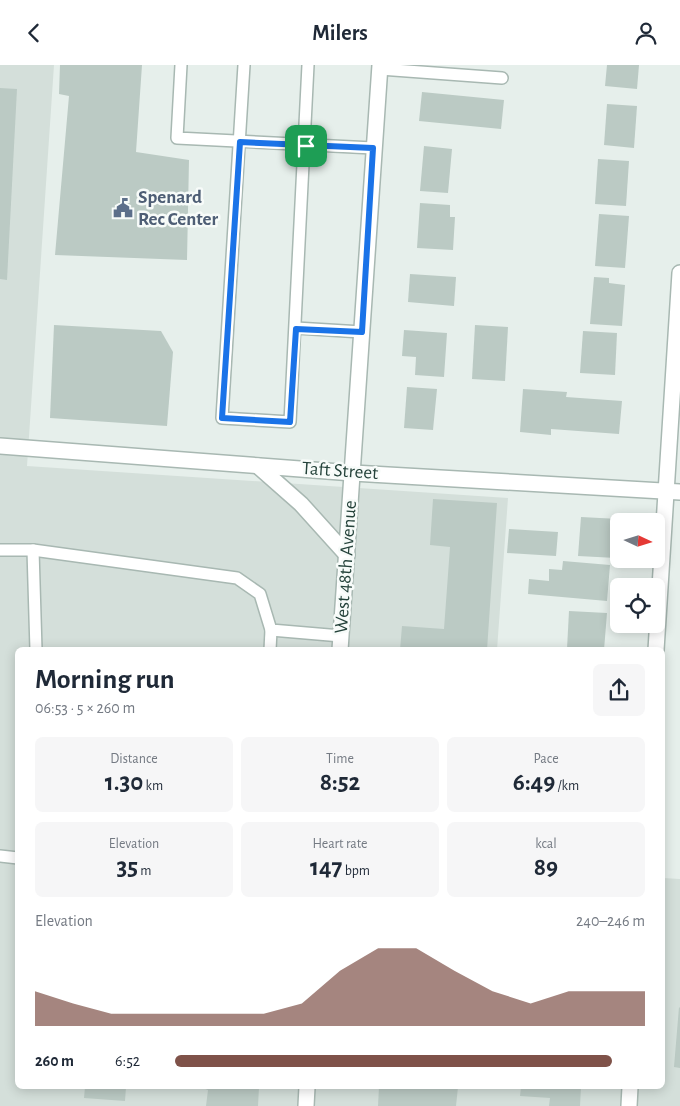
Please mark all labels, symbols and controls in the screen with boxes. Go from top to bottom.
icon: back [20,19,48,47]
icon: person [632,19,660,47]
text: Milers [312,22,368,44]
pin [285,125,327,167]
icon: arrive [292,132,320,160]
place label: Spenard Rec Center [138,188,219,229]
public building icon: Spenard Rec Center [112,197,134,219]
street label: Taft Street [301,459,379,483]
street label: West 48th Avenue [332,500,360,634]
north arrow [610,513,665,567]
map controls [610,513,665,633]
button: locate [610,578,665,633]
button: share [593,664,645,716]
text: Morning run [35,666,175,694]
text: 06:53 · 5 × 260 m [35,700,135,716]
text: Distance [110,752,158,766]
text: Time [326,752,354,766]
text: Pace [533,752,559,766]
text: 1.30 [105,770,143,795]
text: 8:52 [320,770,360,795]
text: 6:49 [513,770,555,795]
text: km [143,779,163,793]
text: /km [555,779,579,793]
text: Elevation [109,837,159,851]
text: Heart rate [313,837,367,851]
text: kcal [535,837,557,851]
text: 35 [116,855,138,880]
text: 147 [310,855,342,880]
text: 89 [534,855,558,880]
text: m [138,864,152,878]
text: bpm [342,864,370,878]
text: Elevation [35,913,93,929]
text: 240–246 m [576,913,645,929]
text: 260 m [35,1053,74,1069]
text: 6:52 [115,1053,140,1069]

